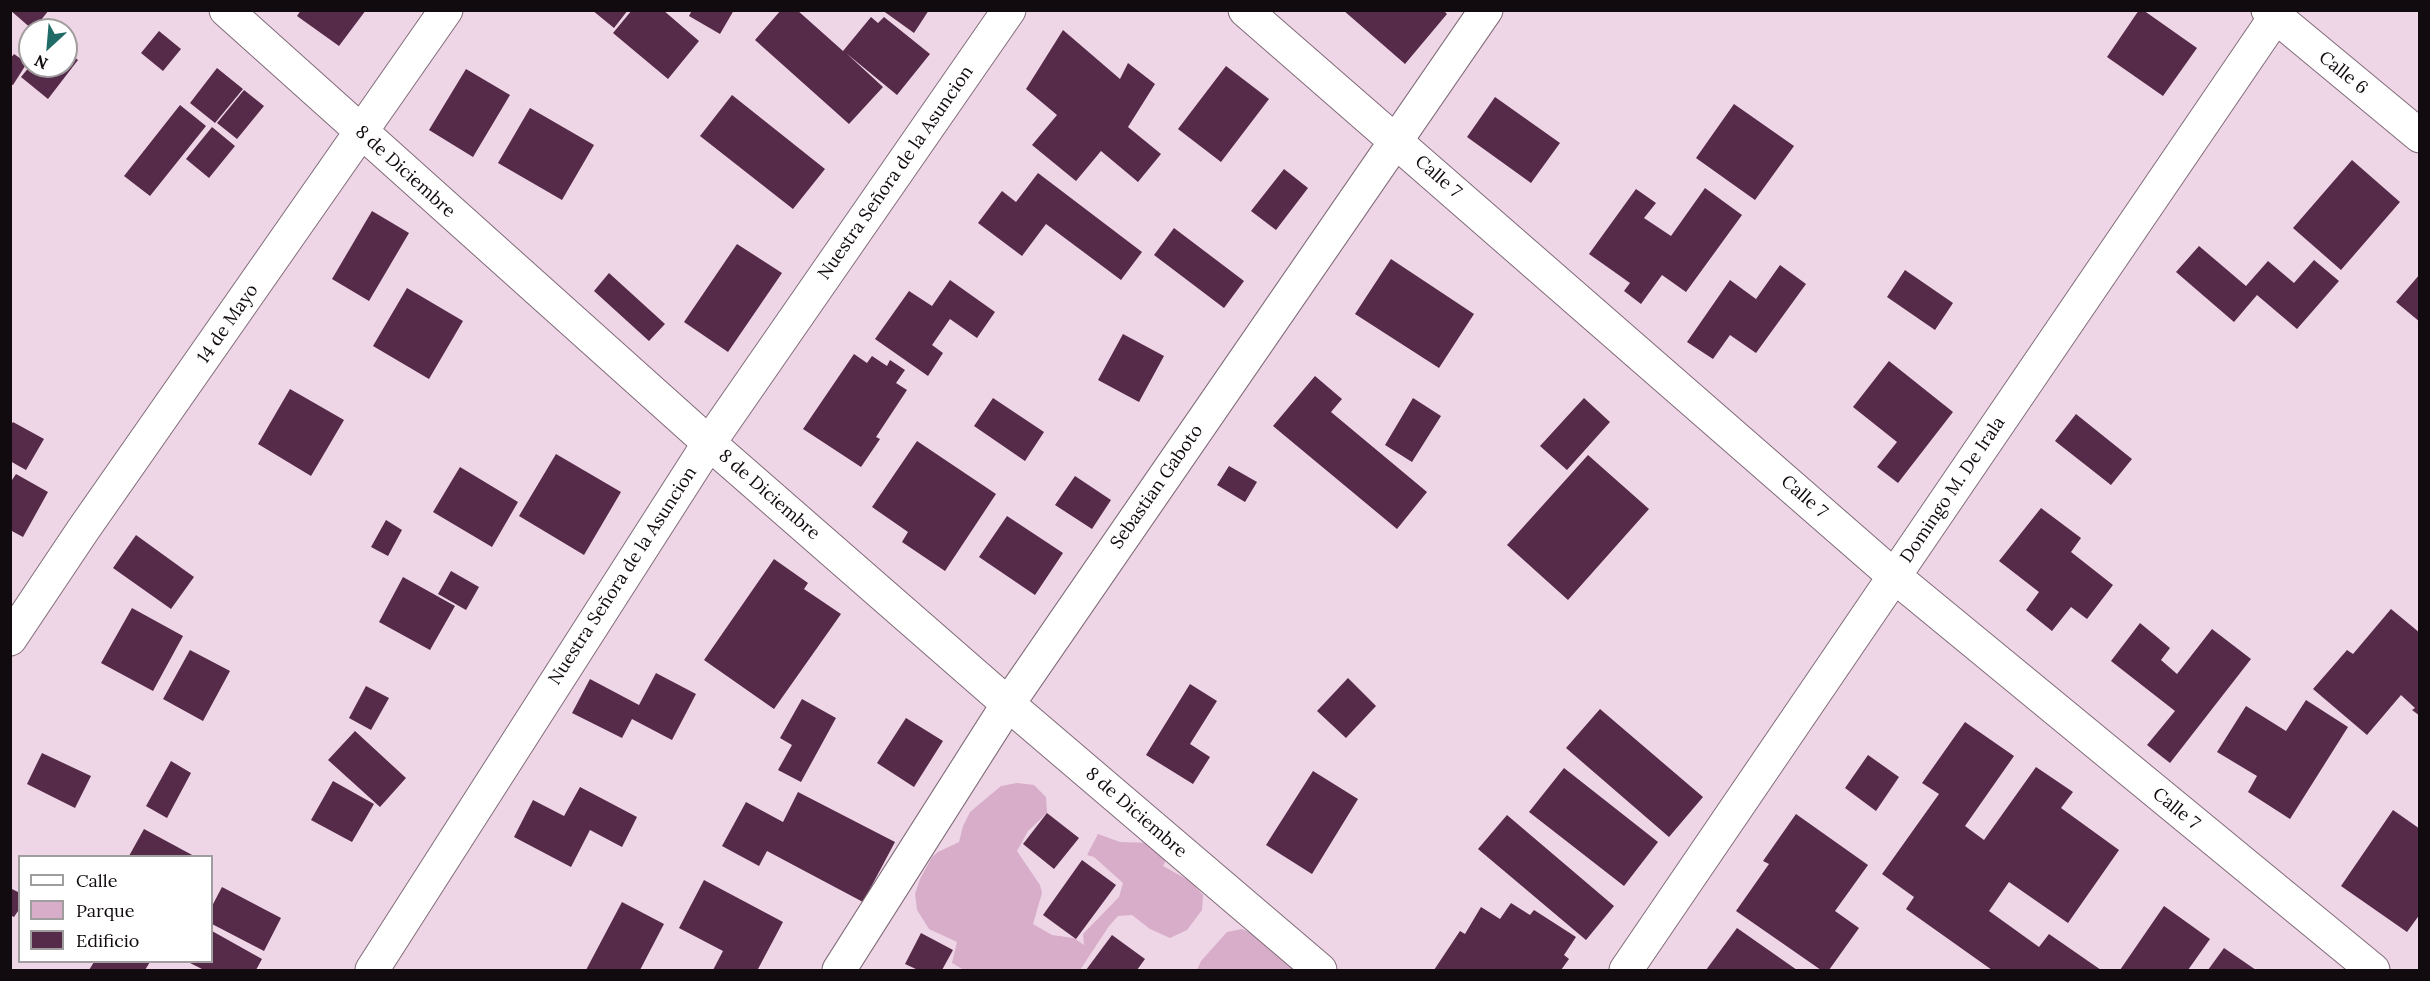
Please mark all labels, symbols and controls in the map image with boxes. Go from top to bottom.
north arrow [18,18,78,78]
street label: Calle 6 [2314,47,2372,99]
text: N [31,51,51,74]
street label: Nuestra Señora de la Asuncion [814,62,978,284]
street label: 8 de Diciembre [351,121,459,223]
street label: Calle 7 [1410,151,1466,203]
street label: 14 de Mayo [193,280,263,368]
street label: Domingo M. De Irala [1896,413,2010,567]
street label: Sebastian Gaboto [1106,421,1208,553]
street label: 8 de Diciembre [714,445,824,545]
street label: Nuestra Señora de la Asuncion [544,463,702,689]
street label: Calle 7 [1776,471,1832,523]
street label: 8 de Diciembre [1081,763,1191,863]
street label: Calle 7 [2148,783,2204,835]
legend [18,855,213,963]
text: Calle [76,869,117,892]
text: Parque [76,899,135,922]
text: Edificio [76,929,139,952]

